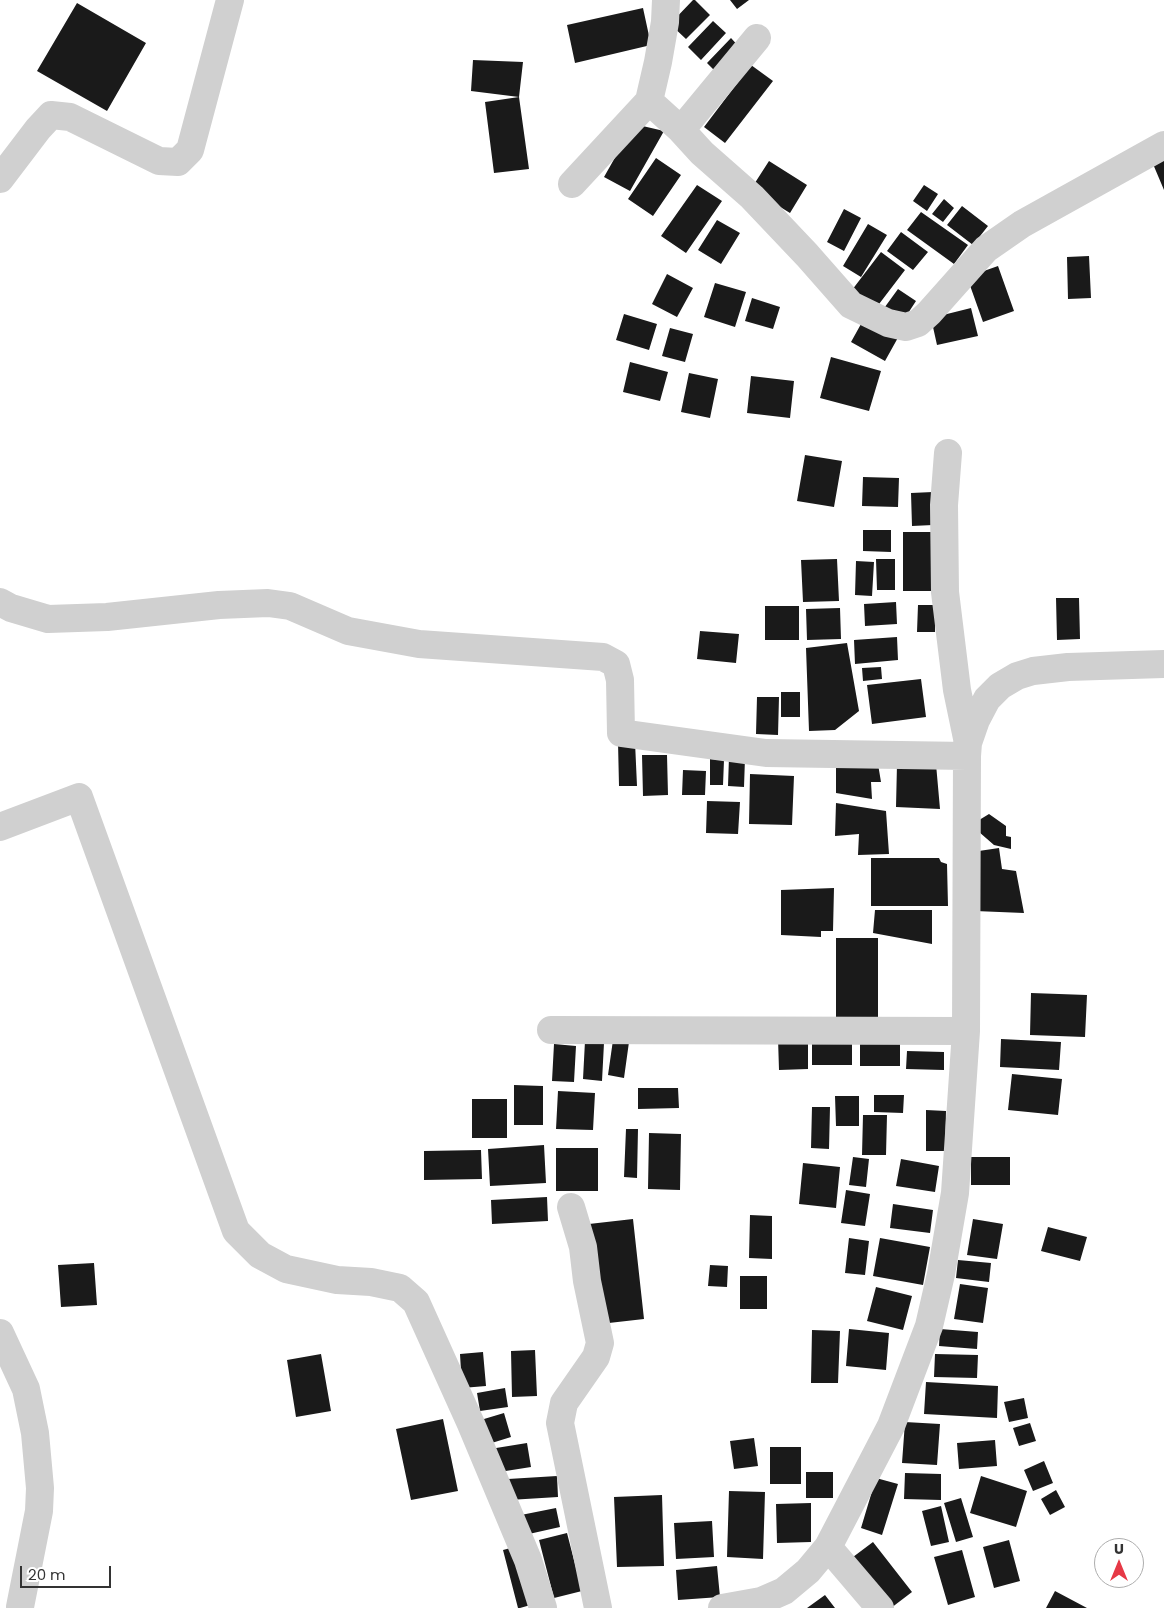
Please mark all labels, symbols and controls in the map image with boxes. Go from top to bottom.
north arrow [1094,1538,1144,1588]
text: U [1114,1539,1124,1559]
scale bar [22,1556,114,1588]
text: 20 m [28,1564,66,1585]

